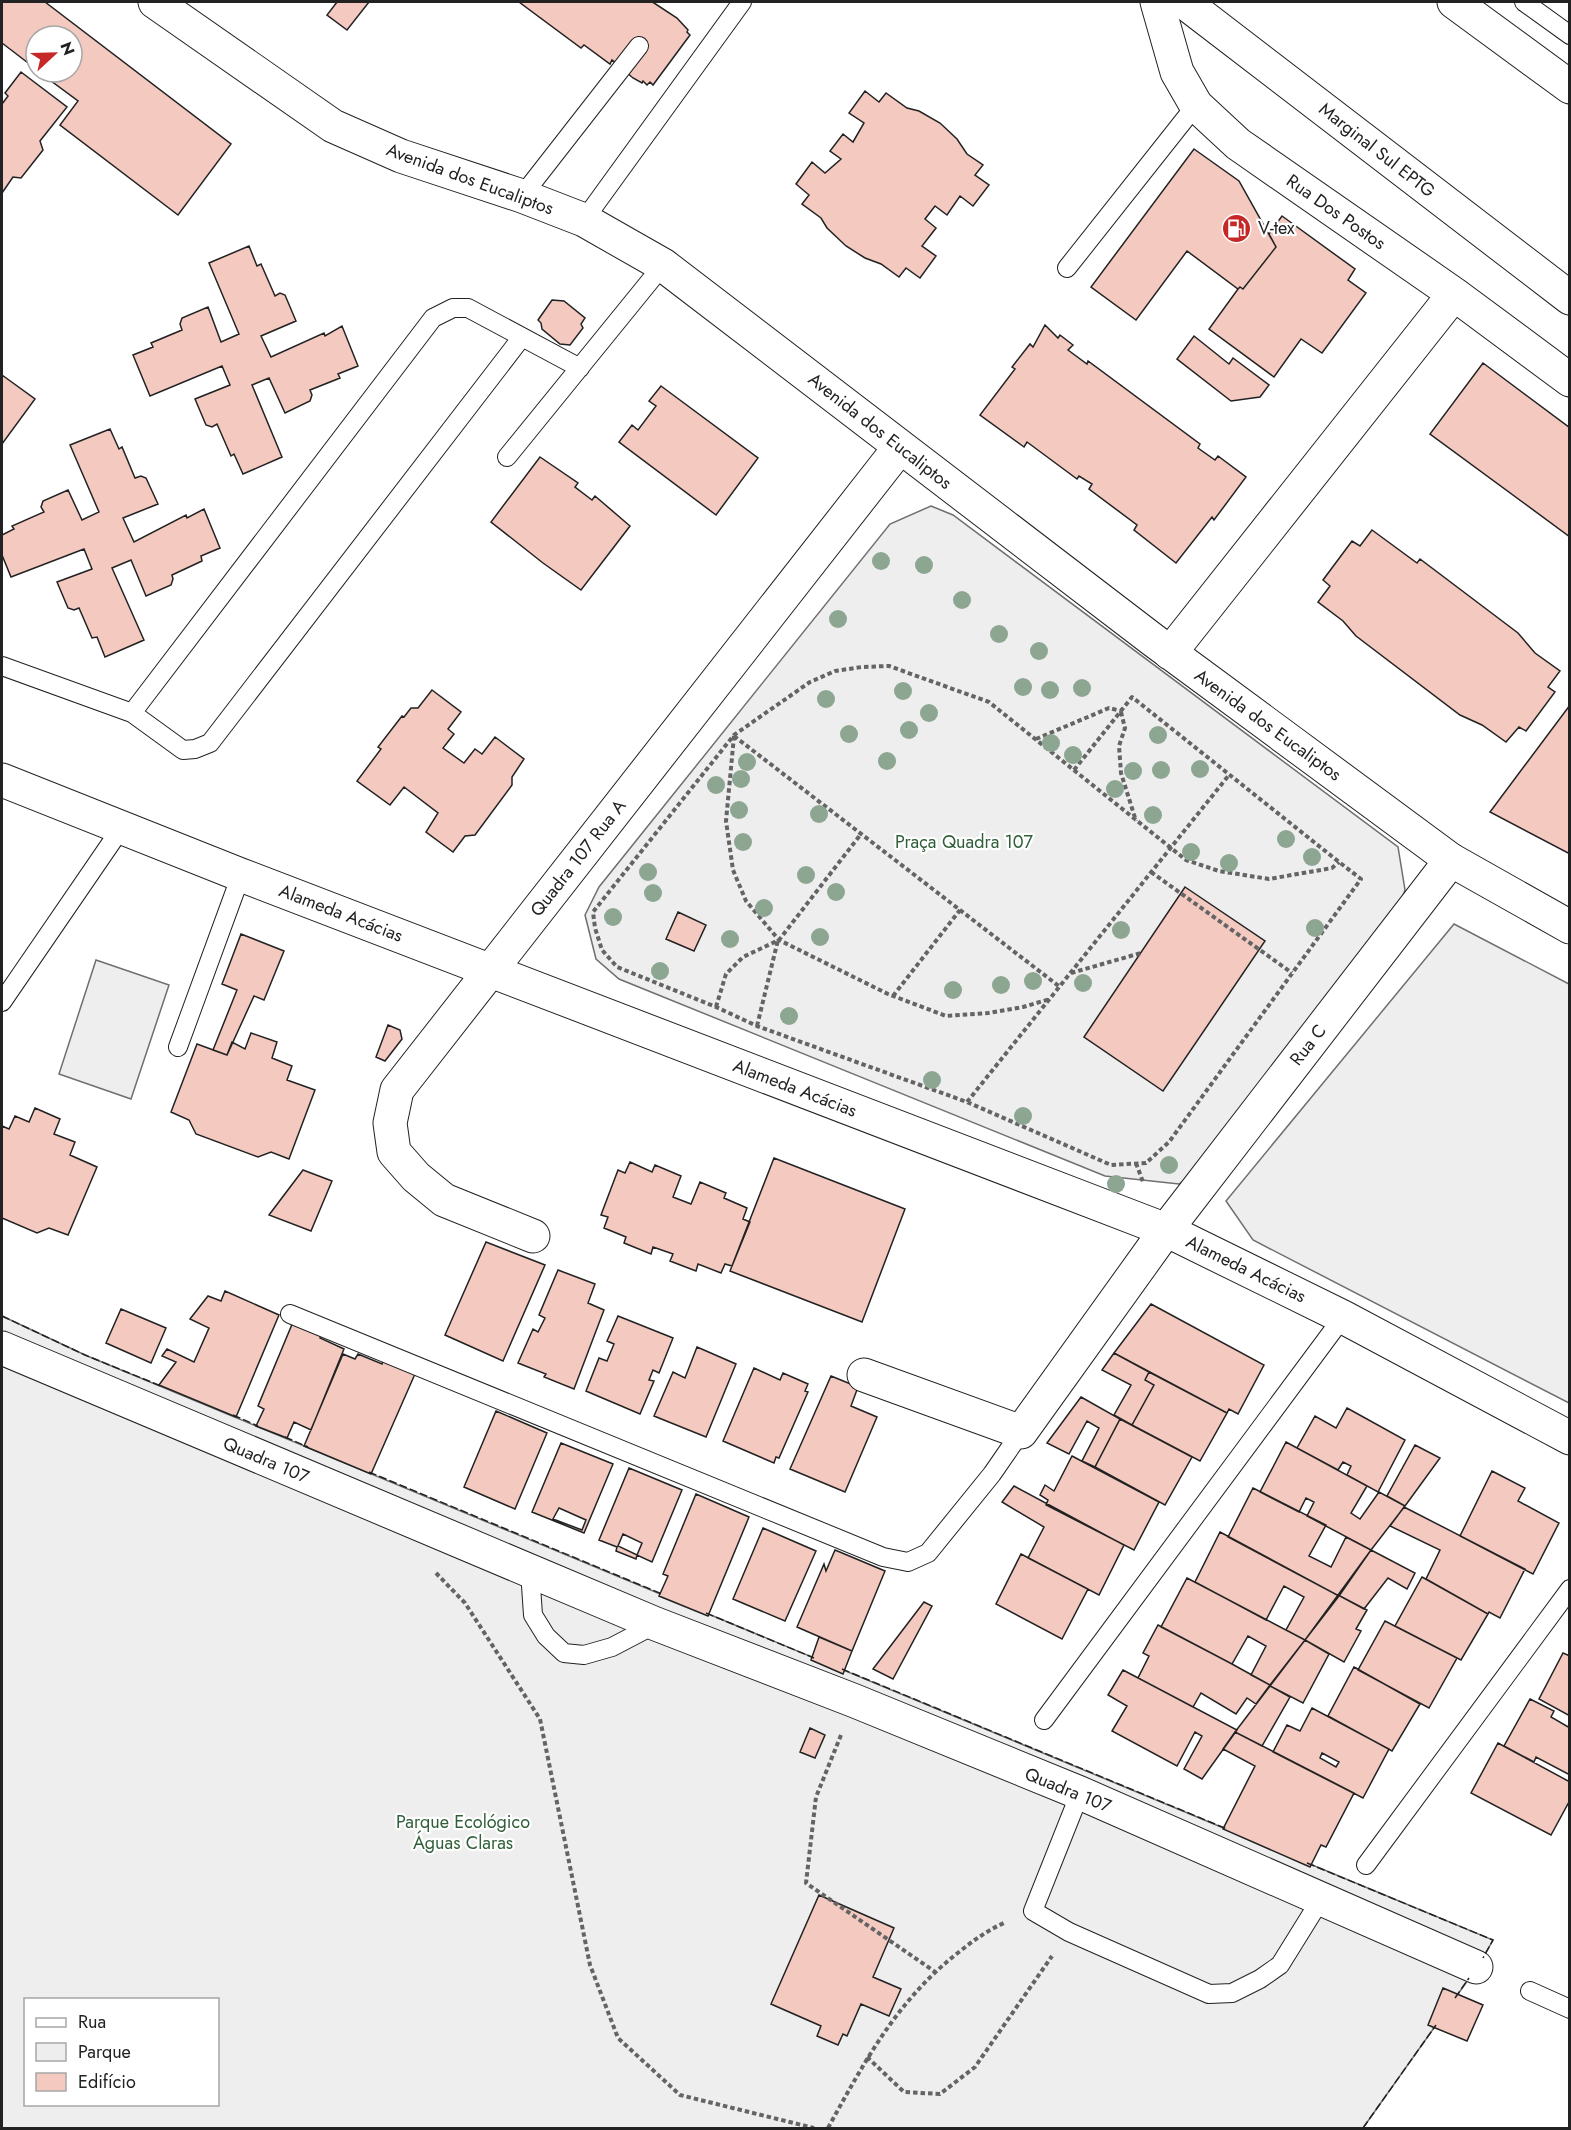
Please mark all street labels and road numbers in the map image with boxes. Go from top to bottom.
street label: Marginal Sul EPTG [1313,96,1441,204]
street label: Avenida dos Eucaliptos [383,137,557,221]
street label: Rua Dos Postos [1281,168,1391,256]
street label: Avenida dos Eucaliptos [803,367,957,495]
street label: Avenida dos Eucaliptos [1189,663,1347,787]
street label: Quadra 107 Rua A [524,794,632,922]
street label: Alameda Acácias [275,877,407,949]
street label: Rua C [1284,1019,1332,1071]
street label: Alameda Acácias [729,1052,861,1124]
street label: Alameda Acácias [1182,1229,1310,1309]
street label: Quadra 107 [219,1430,314,1490]
street label: Quadra 107 [1021,1761,1116,1819]

